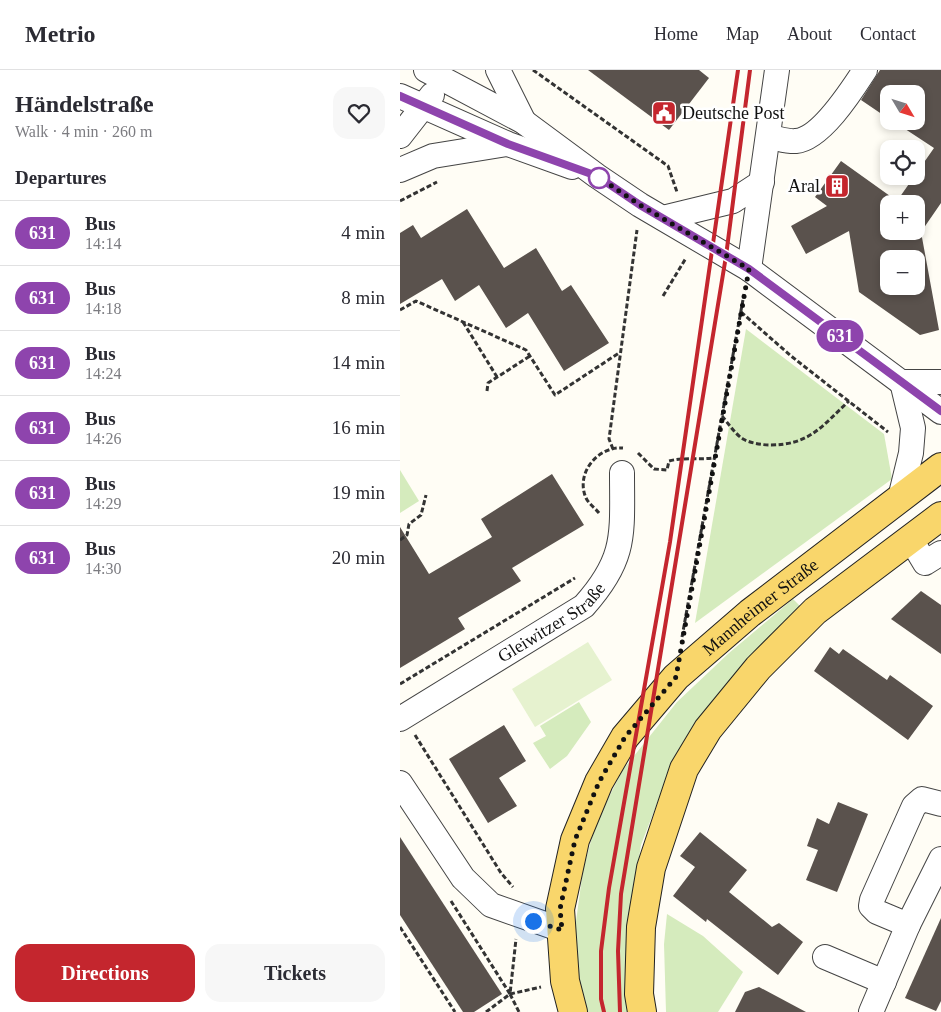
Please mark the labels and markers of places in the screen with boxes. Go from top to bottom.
public building icon: Deutsche Post [651,100,677,126]
place label: Deutsche Post [682,103,785,123]
unlabelled marker [588,167,610,189]
building icon: Aral [824,173,850,199]
place label: Aral [788,176,820,196]

